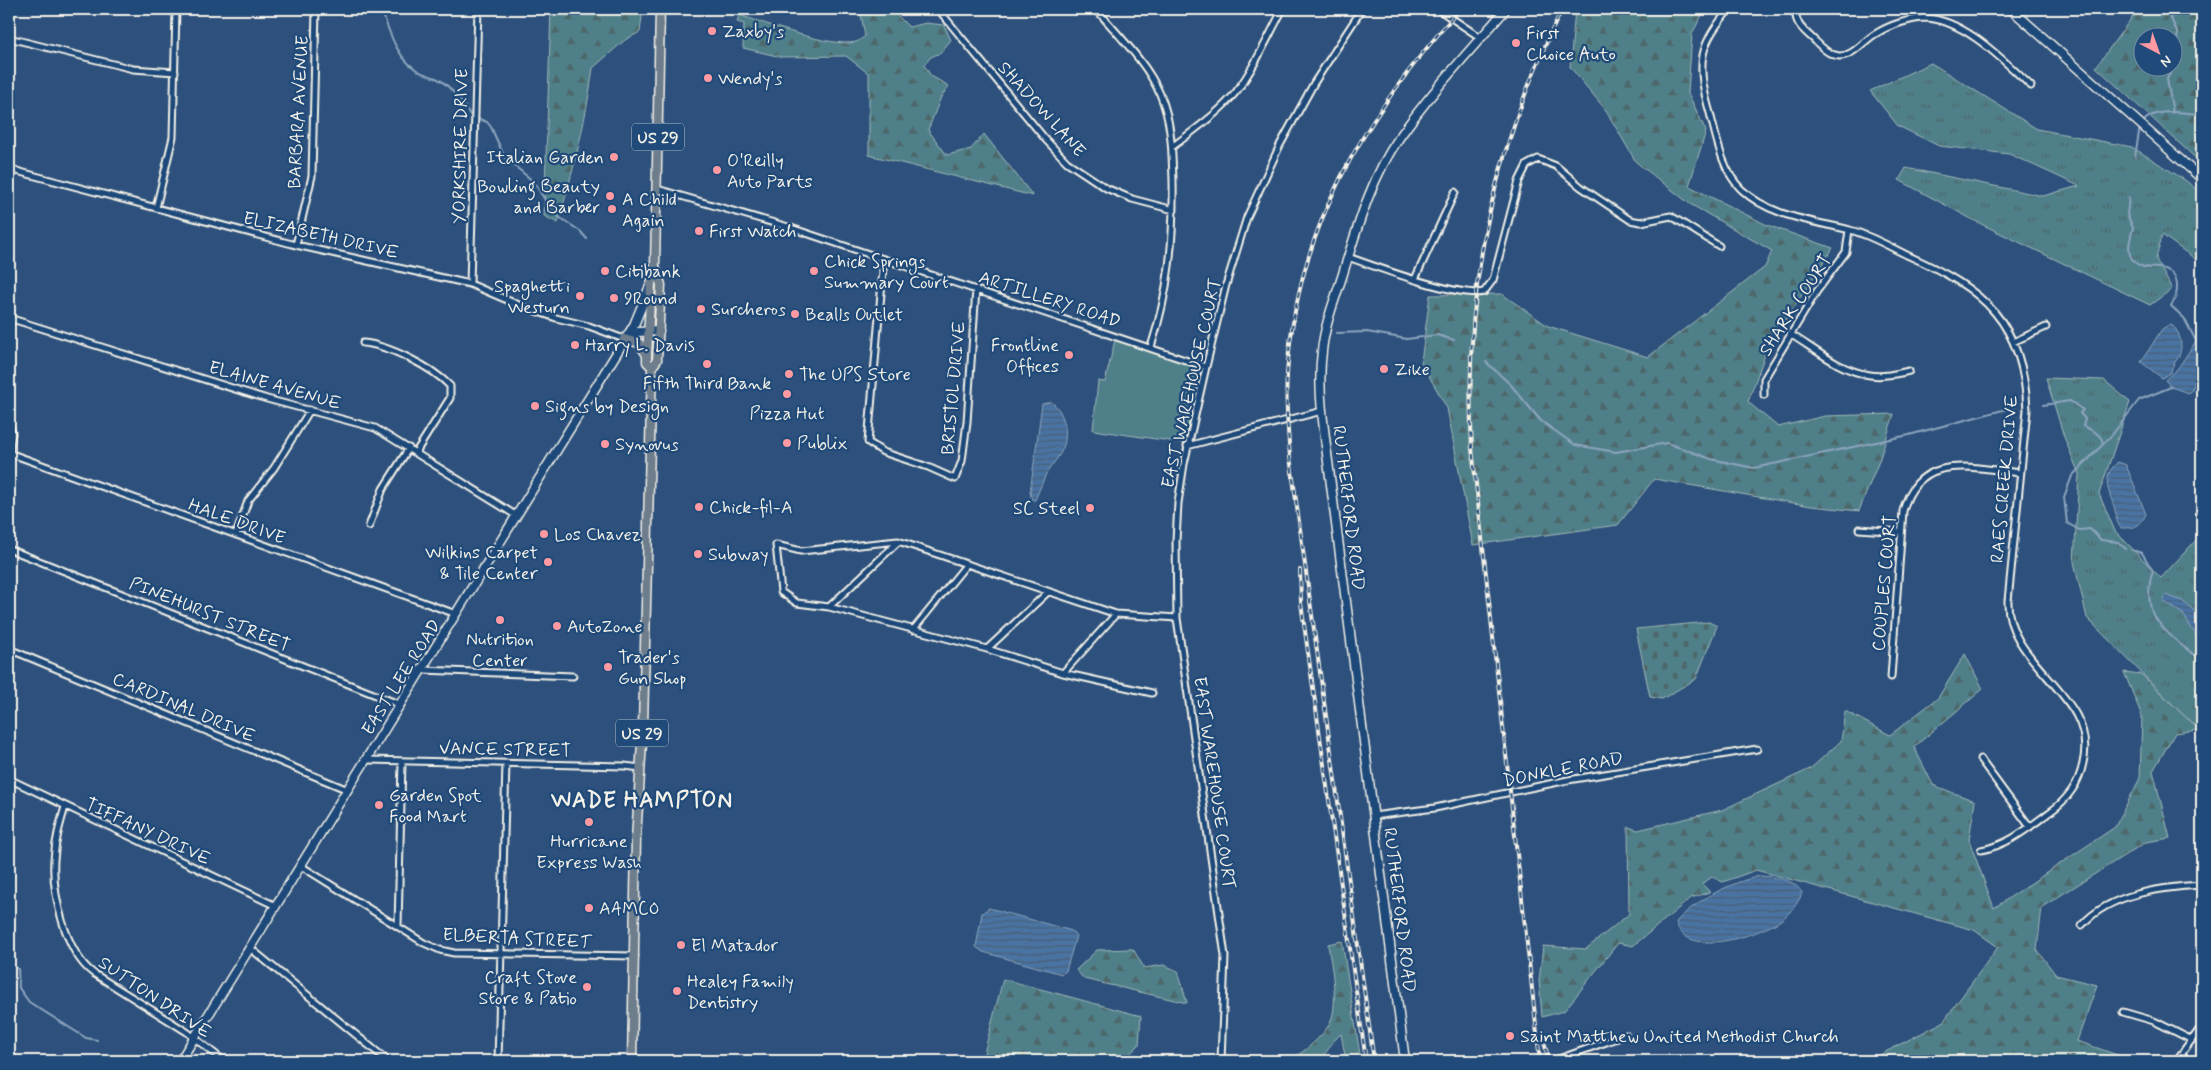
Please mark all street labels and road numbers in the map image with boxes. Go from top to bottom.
street label: BARBARA AVENUE [283,35,315,189]
street label: SHADOW LANE [992,57,1091,163]
street label: YORKSHIRE DRIVE [448,68,474,224]
road number: US 29 [632,124,684,150]
street label: ELIZABETH DRIVE [241,206,401,266]
street label: SHARK COURT [1754,250,1838,361]
street label: ARTILLERY ROAD [976,266,1124,334]
street label: EAST WAREHOUSE COURT [1156,276,1228,491]
street label: BRISTOL DRIVE [936,320,972,456]
street label: ELAINE AVENUE [206,356,344,416]
street label: RAES CREEK DRIVE [1986,394,2024,564]
street label: RUTHERFORD ROAD [1326,424,1370,592]
street label: HALE DRIVE [185,493,288,551]
street label: COUPLES COURT [1867,514,1903,652]
street label: PINEHURST STREET [126,572,294,658]
street label: EAST LEE ROAD [357,615,447,740]
street label: CARDINAL DRIVE [109,667,259,749]
street label: EAST WAREHOUSE COURT [1187,675,1241,891]
road number: US 29 [616,720,668,746]
street label: VANCE STREET [439,737,571,763]
street label: DONKLE ROAD [1501,747,1625,793]
street label: TIFFANY DRIVE [81,792,214,872]
street label: RUTHERFORD ROAD [1377,826,1421,994]
street label: ELBERTA STREET [442,923,593,955]
street label: SUTTON DRIVE [93,951,216,1045]

